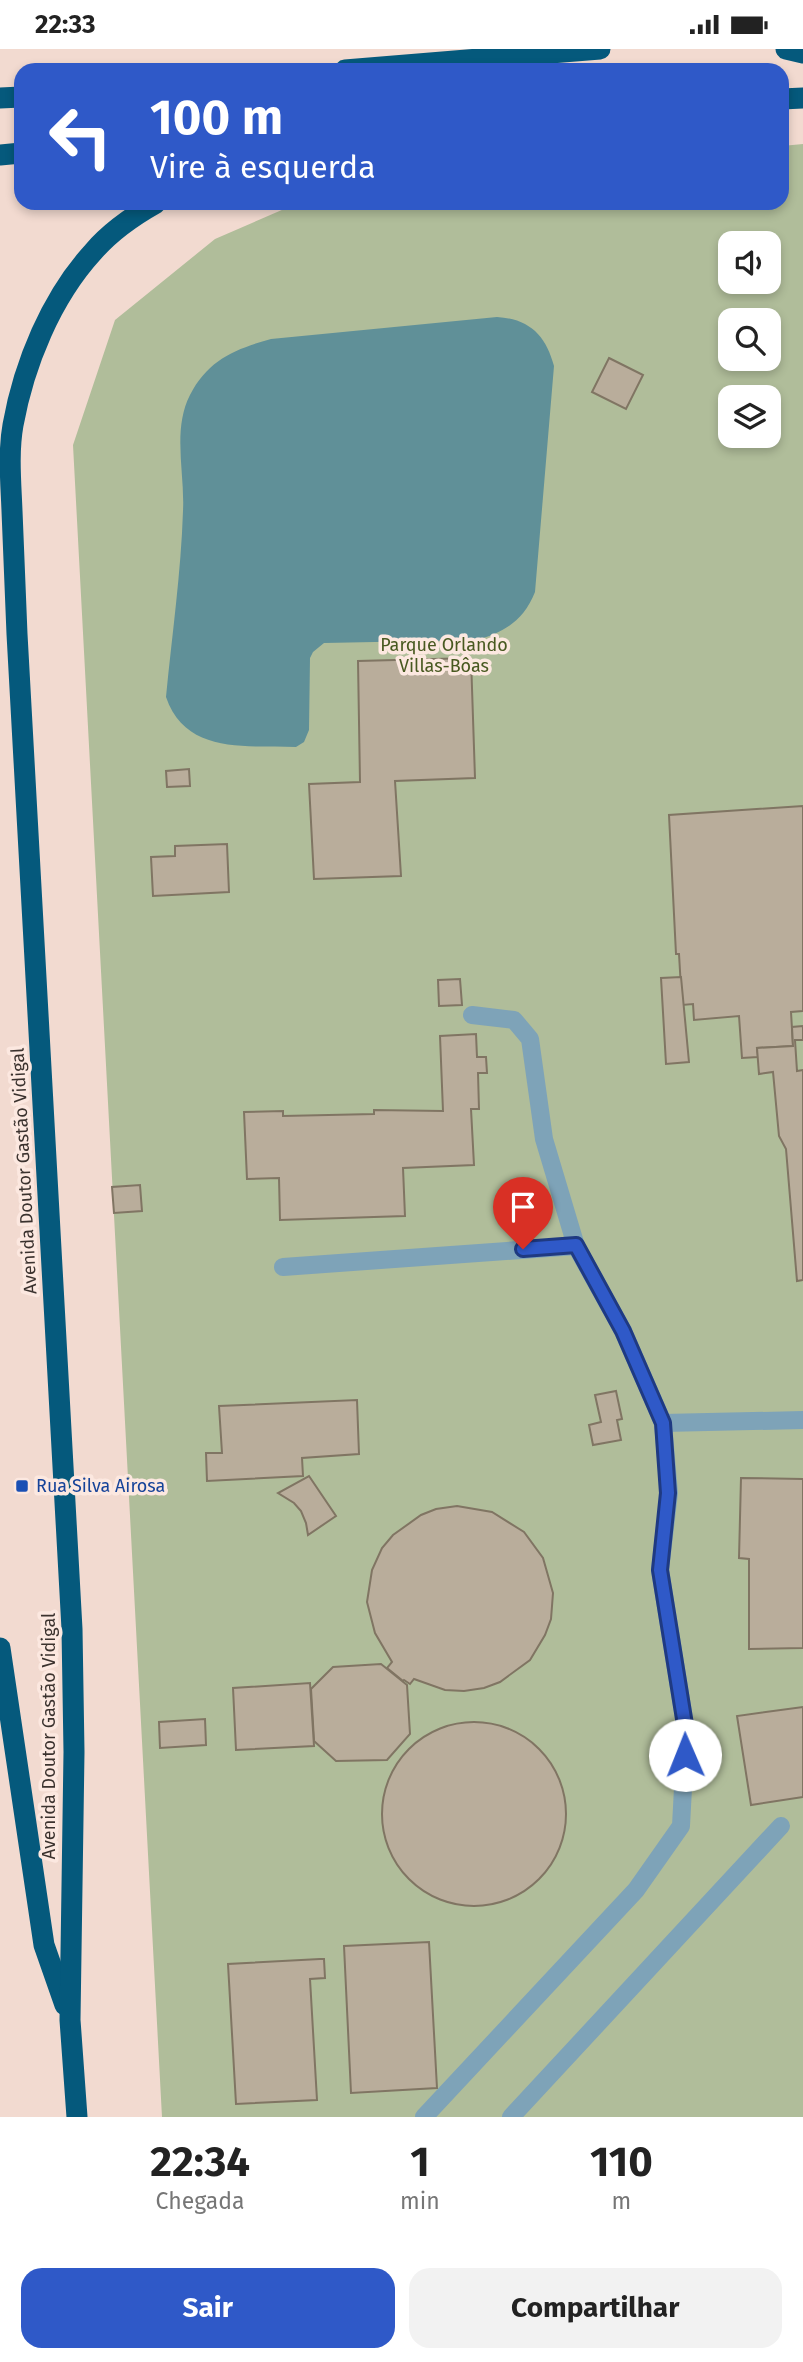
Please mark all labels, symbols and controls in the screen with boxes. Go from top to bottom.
text: 22:33 [35,9,96,40]
text: 100 m [150,88,283,147]
icon: left [35,91,126,182]
text: Vire à esquerda [150,148,376,186]
map controls [718,231,781,448]
button: sound [718,231,781,294]
button: search [718,308,781,371]
button: layers [718,385,781,448]
park label: Parque Orlando Villas-Bôas [380,634,508,677]
street label: Avenida Doutor Gastão Vidigal [7,1047,41,1295]
pin [493,1177,553,1249]
icon: arrive [504,1188,542,1226]
place label: Rua Silva Airosa [36,1475,165,1497]
marker: Rua Silva Airosa [14,1478,30,1494]
street label: Avenida Doutor Gastão Vidigal [38,1613,60,1859]
position arrow [648,1718,722,1792]
text: 22:34 [150,2137,250,2187]
text: 1 [410,2137,430,2187]
text: 110 [590,2137,653,2187]
text: Chegada [156,2187,245,2215]
text: min [400,2187,440,2215]
text: m [612,2187,631,2215]
button: Sair [21,2268,395,2348]
button: Compartilhar [409,2268,782,2348]

